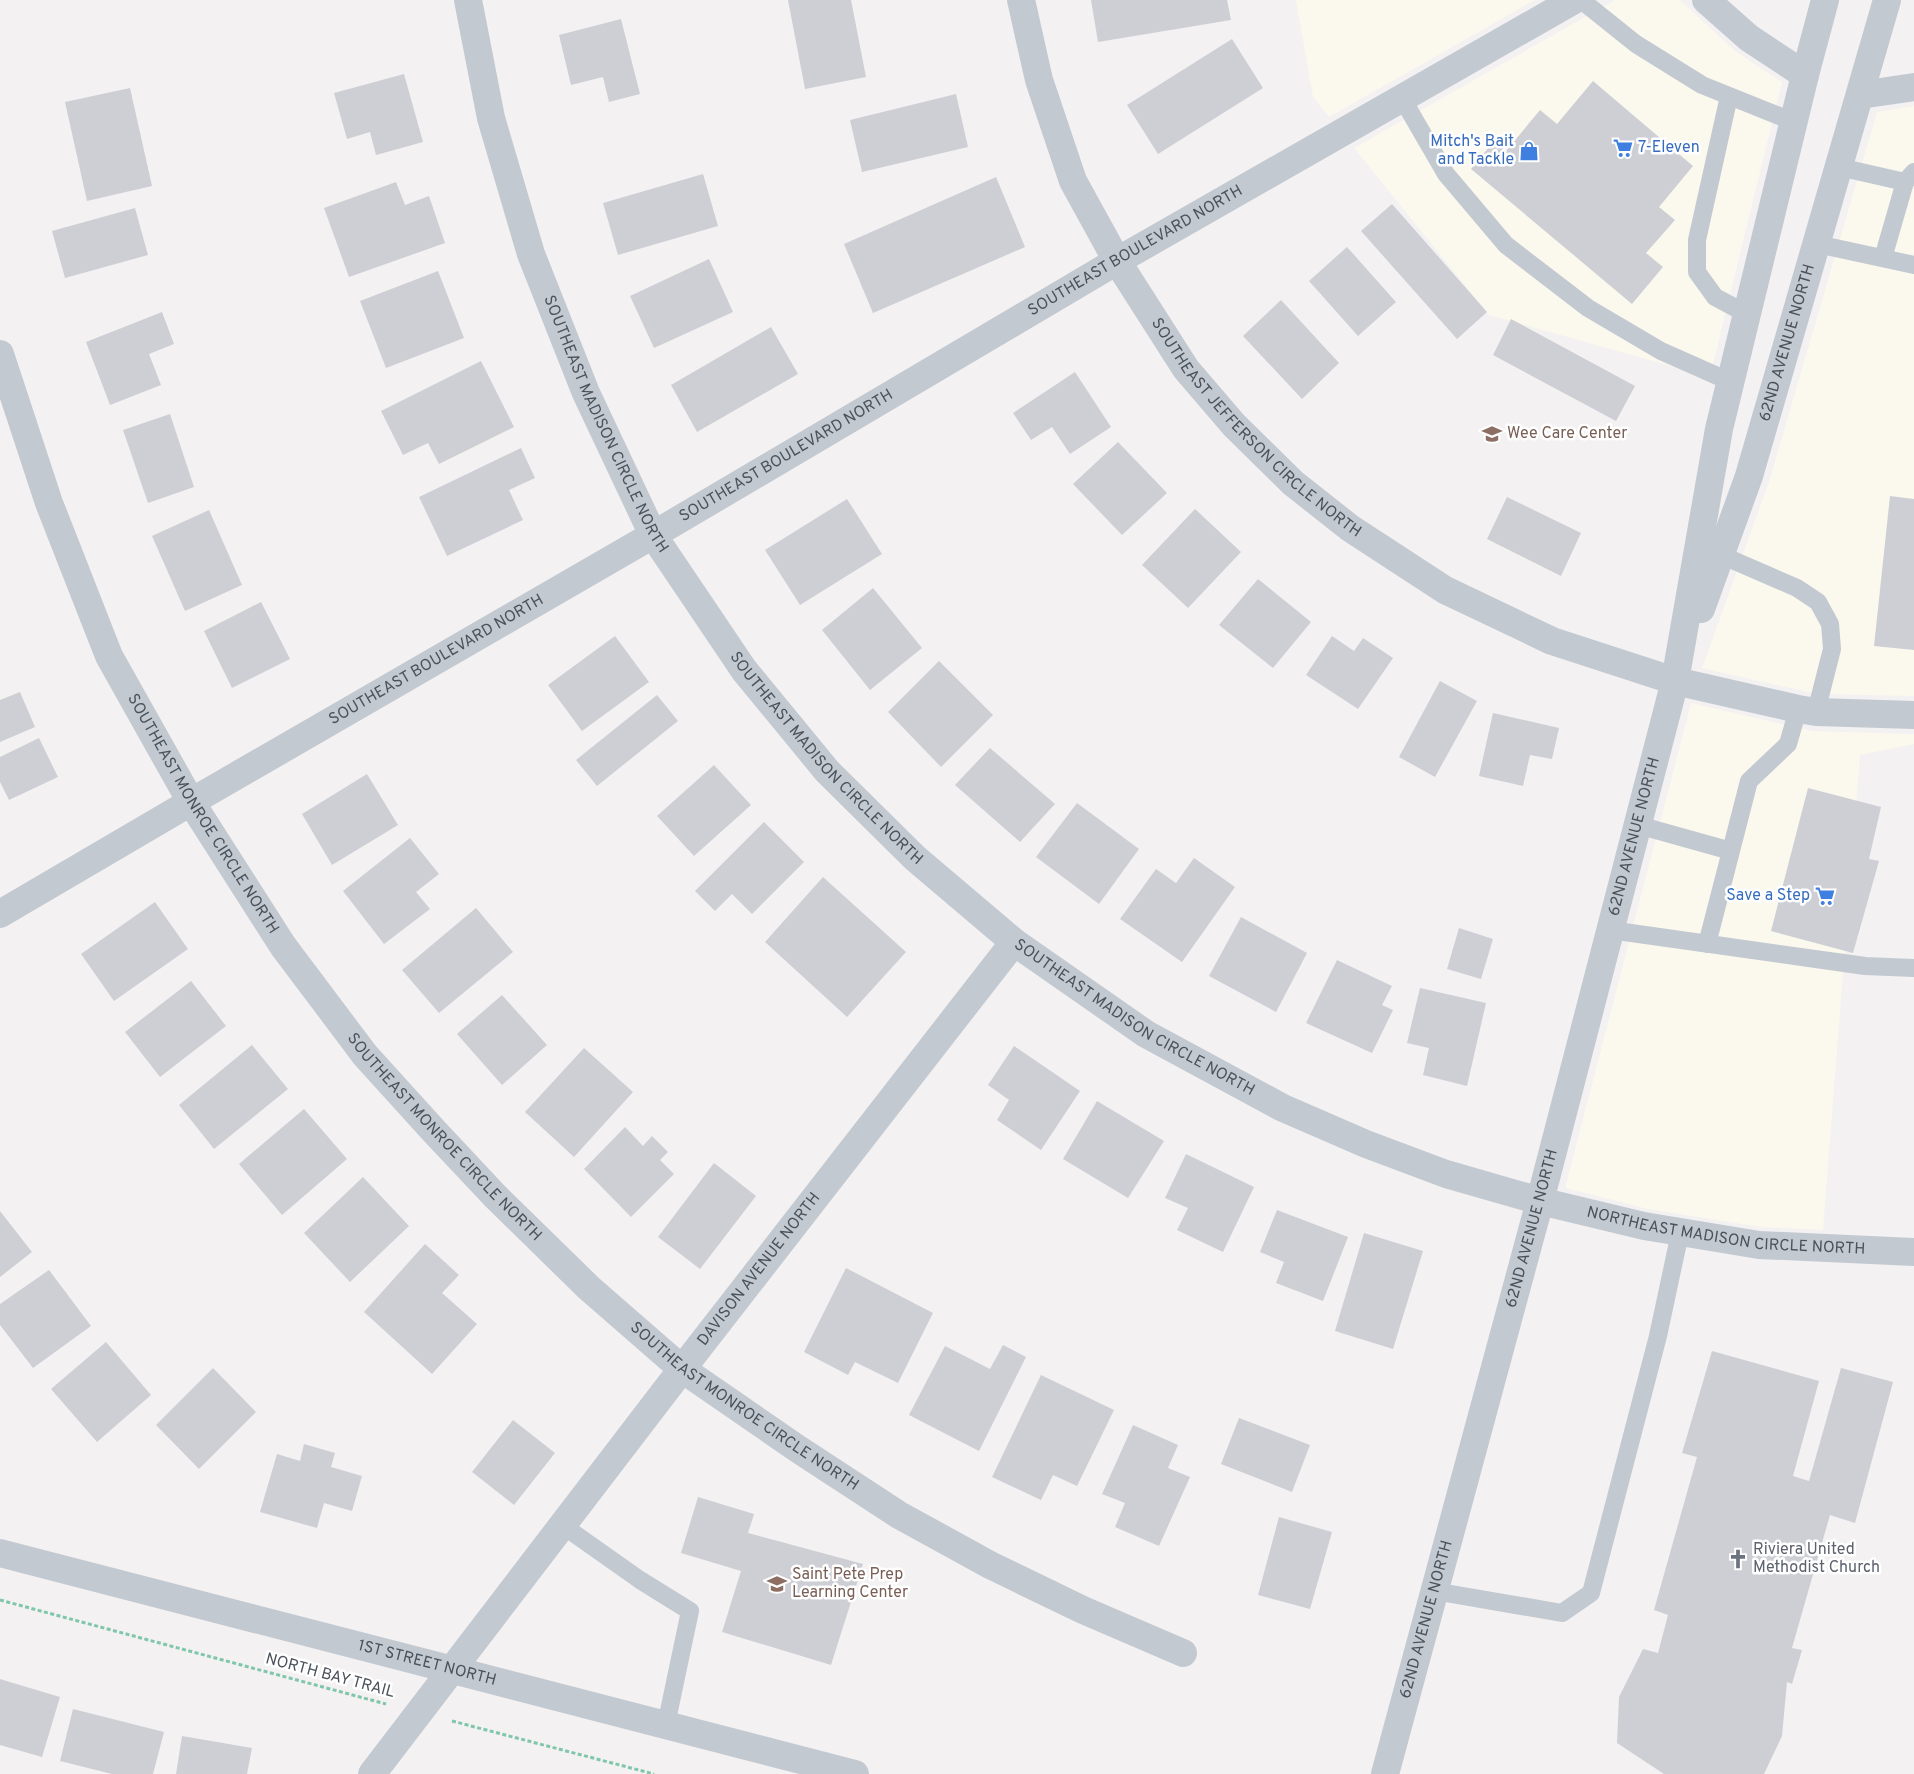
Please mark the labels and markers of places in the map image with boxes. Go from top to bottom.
place label: Mitch's Bait and Tackle [1430,132,1514,170]
supermarket icon: 7-Eleven [1612,137,1634,159]
place label: 7-Eleven [1638,138,1700,158]
shop icon: Mitch's Bait and Tackle [1518,140,1540,162]
school or university icon: Wee Care Center [1481,423,1503,445]
place label: Wee Care Center [1507,424,1627,444]
supermarket icon: Save a Step [1814,885,1836,907]
place label: Save a Step [1726,886,1810,906]
place label: Riviera United Methodist Church [1753,1540,1880,1578]
church icon: Riviera United Methodist Church [1727,1548,1749,1570]
place label: Saint Pete Prep Learning Center [792,1565,908,1603]
school or university icon: Saint Pete Prep Learning Center [766,1573,788,1595]

